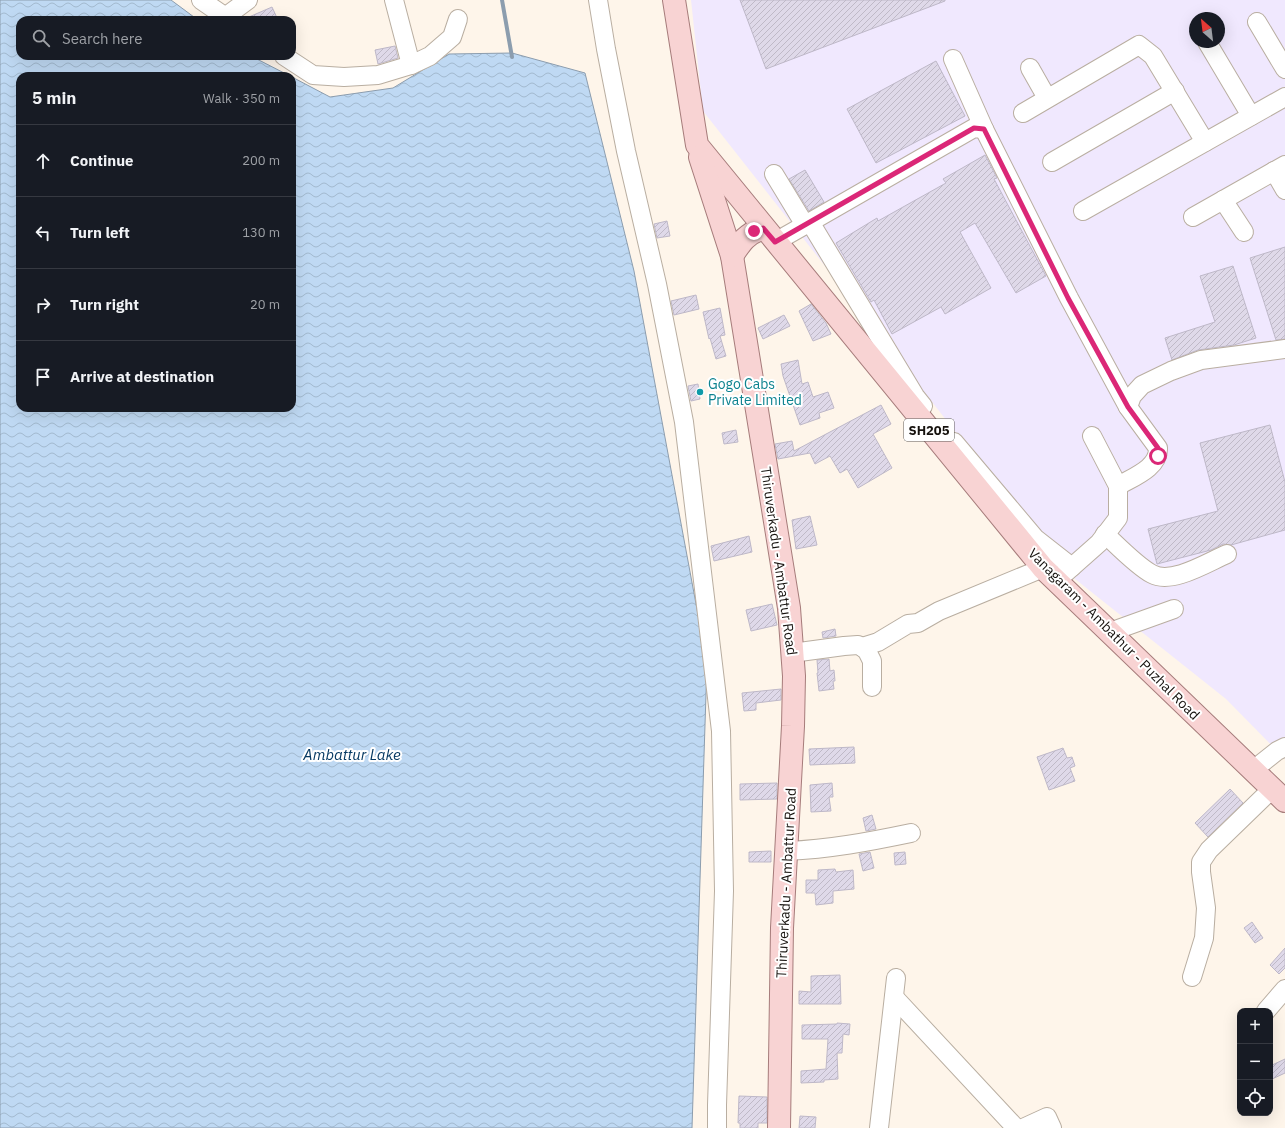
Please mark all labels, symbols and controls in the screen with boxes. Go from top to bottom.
north arrow [1189,12,1225,48]
search box [16,16,296,60]
icon: search [30,27,52,49]
text: Search here [62,29,142,48]
text: 5 min [32,87,76,109]
text: Walk · 350 m [203,90,280,107]
icon: ahead [32,150,54,172]
text: Continue [70,151,134,170]
text: 200 m [242,152,280,169]
icon: left [32,222,54,244]
route end [745,222,763,240]
text: Turn left [70,223,130,242]
text: 130 m [242,224,280,241]
icon: right [32,294,54,316]
text: Turn right [70,295,139,314]
text: 20 m [250,296,280,313]
icon: arrive [32,366,54,388]
text: Arrive at destination [70,367,214,386]
place label: Gogo Cabs Private Limited [708,375,802,409]
marker: Gogo Cabs Private Limited [695,387,705,397]
road number: SH205 [904,419,954,441]
route start [1149,447,1167,465]
street label: Thiruverkadu - Ambattur Road [757,466,801,656]
street label: Vanagaram - Ambathur - Puzhal Road [1024,544,1204,724]
water label: Ambattur Lake [302,745,401,764]
street label: Thiruverkadu - Ambattur Road [772,788,800,978]
map controls [1237,1008,1273,1116]
button: + [1237,1008,1273,1044]
button: − [1237,1044,1273,1080]
button: locate [1237,1080,1273,1116]

